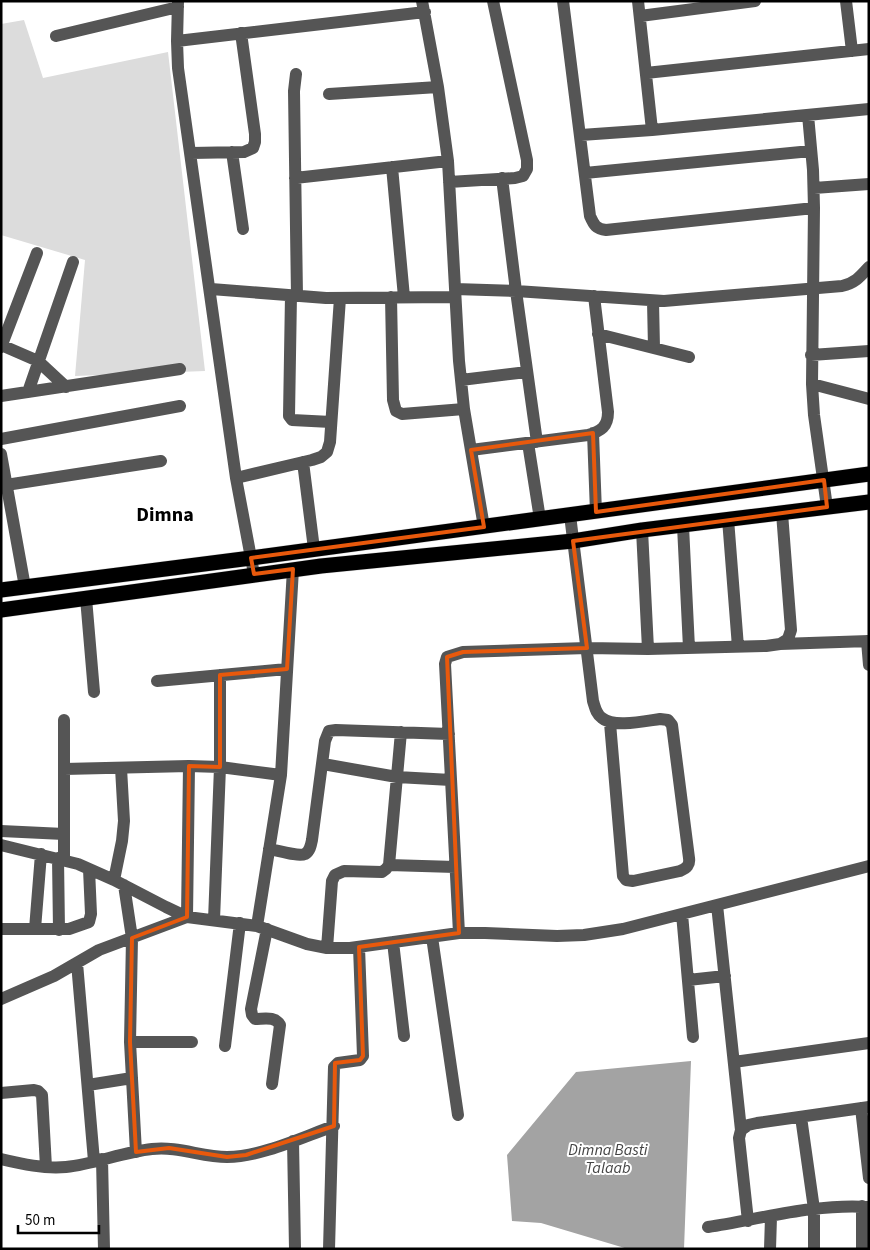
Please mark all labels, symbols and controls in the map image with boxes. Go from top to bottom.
district label: Dimna [136,501,194,529]
water label: Dimna Basti Talaab [568,1139,648,1179]
scale bar [18,1202,99,1234]
text: 50 m [25,1210,55,1231]

